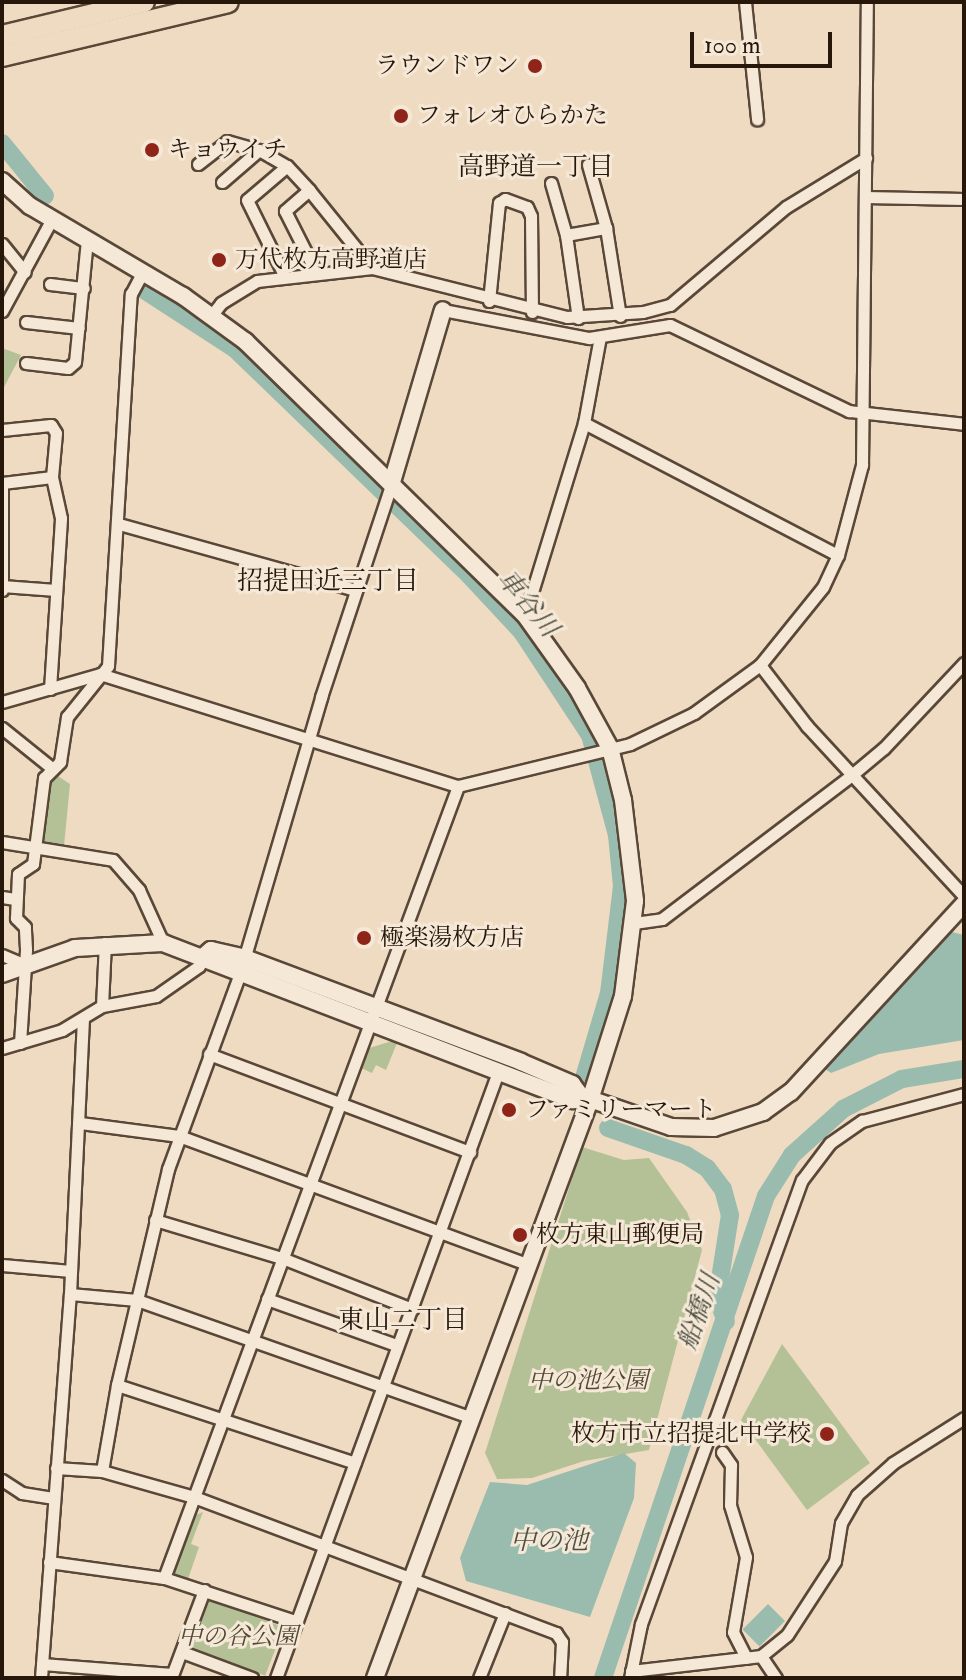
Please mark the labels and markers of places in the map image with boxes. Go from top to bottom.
place label: ラウンドワン [375,52,519,80]
marker: ラウンドワン [526,57,544,75]
place label: フォレオひらかた [417,102,609,130]
marker: フォレオひらかた [392,107,410,125]
place label: キョウイチ [168,136,288,164]
marker: キョウイチ [143,141,161,159]
place label: 万代枚方高野道店 [235,246,427,274]
marker: 万代枚方高野道店 [210,251,228,269]
place label: 極楽湯枚方店 [380,924,524,952]
marker: 極楽湯枚方店 [355,929,373,947]
place label: ファミリーマート [525,1096,717,1124]
marker: ファミリーマート [500,1101,518,1119]
place label: 枚方東山郵便局 [536,1221,704,1249]
marker: 枚方東山郵便局 [511,1226,529,1244]
place label: 枚方市立招提北中学校 [571,1420,811,1448]
marker: 枚方市立招提北中学校 [818,1425,836,1443]

